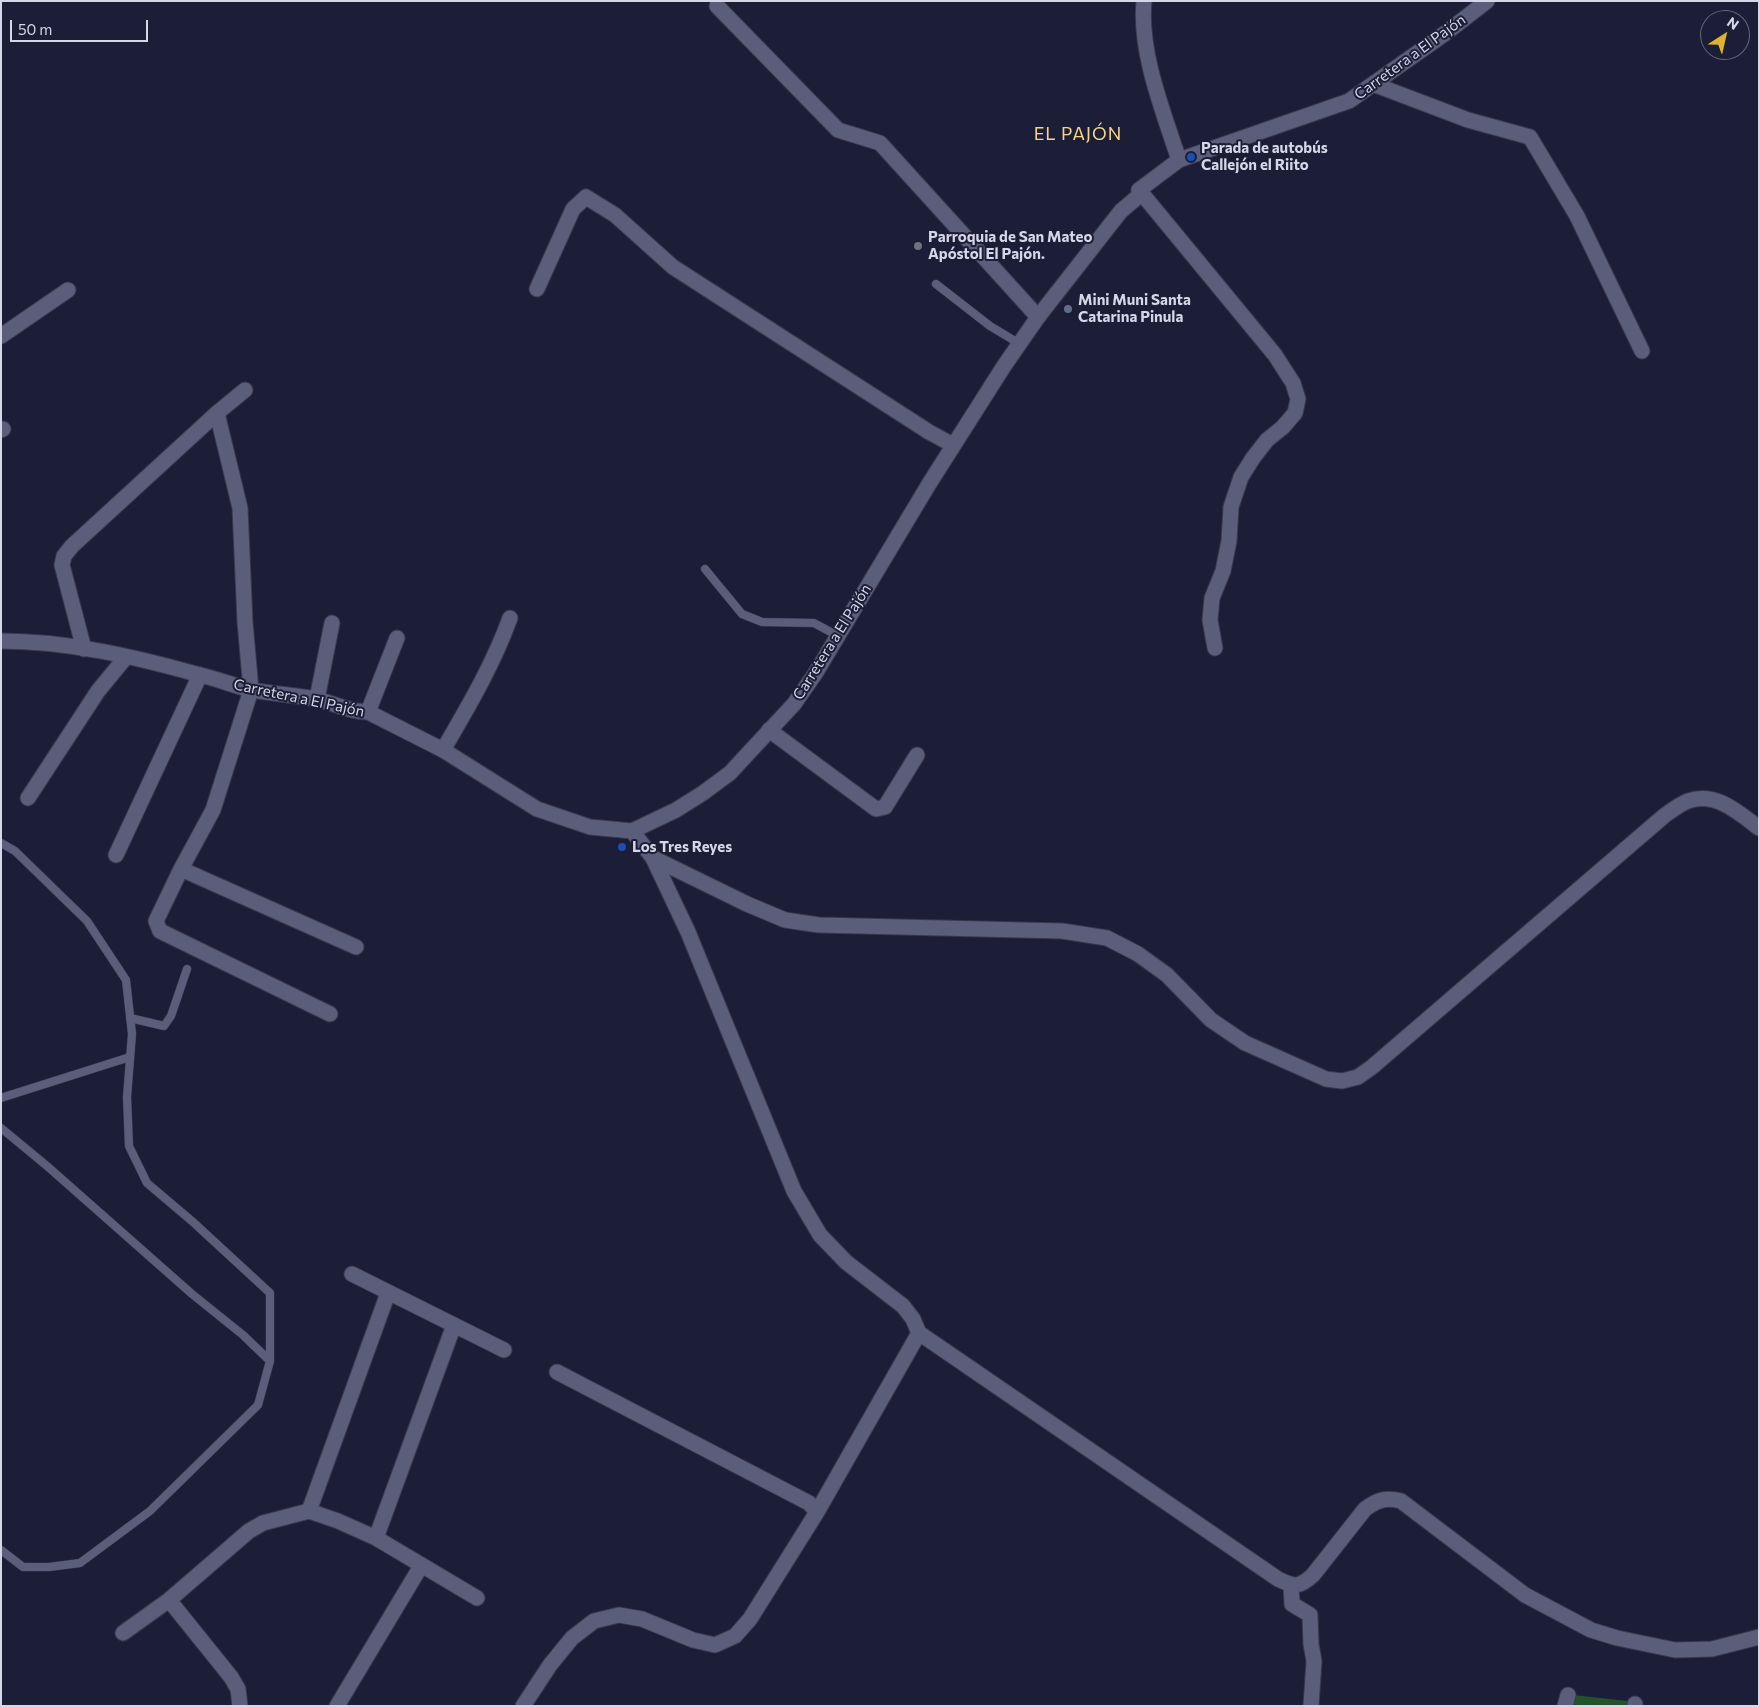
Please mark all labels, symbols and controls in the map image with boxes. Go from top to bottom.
scale bar [12,10,150,42]
north arrow [1700,10,1750,60]
street label: Carretera a El Pajón [1351,11,1469,103]
text: N [1724,13,1742,33]
text: 50 m [18,20,52,38]
district label: EL PAJÓN [1033,123,1123,145]
place label: Parada de autobús Callejón el Riito [1201,139,1328,174]
marker: Parada de autobús Callejón el Riito [1185,151,1197,163]
place label: Parroquia de San Mateo Apóstol El Pajón. [928,228,1092,263]
marker: Parroquia de San Mateo Apóstol El Pajón. [912,240,924,252]
place label: Mini Muni Santa Catarina Pinula [1078,291,1191,326]
marker: Mini Muni Santa Catarina Pinula [1062,303,1074,315]
street label: Carretera a El Pajón [789,581,875,703]
street label: Carretera a El Pajón [232,675,366,721]
place label: Los Tres Reyes [632,838,732,856]
marker: Los Tres Reyes [616,841,628,853]

